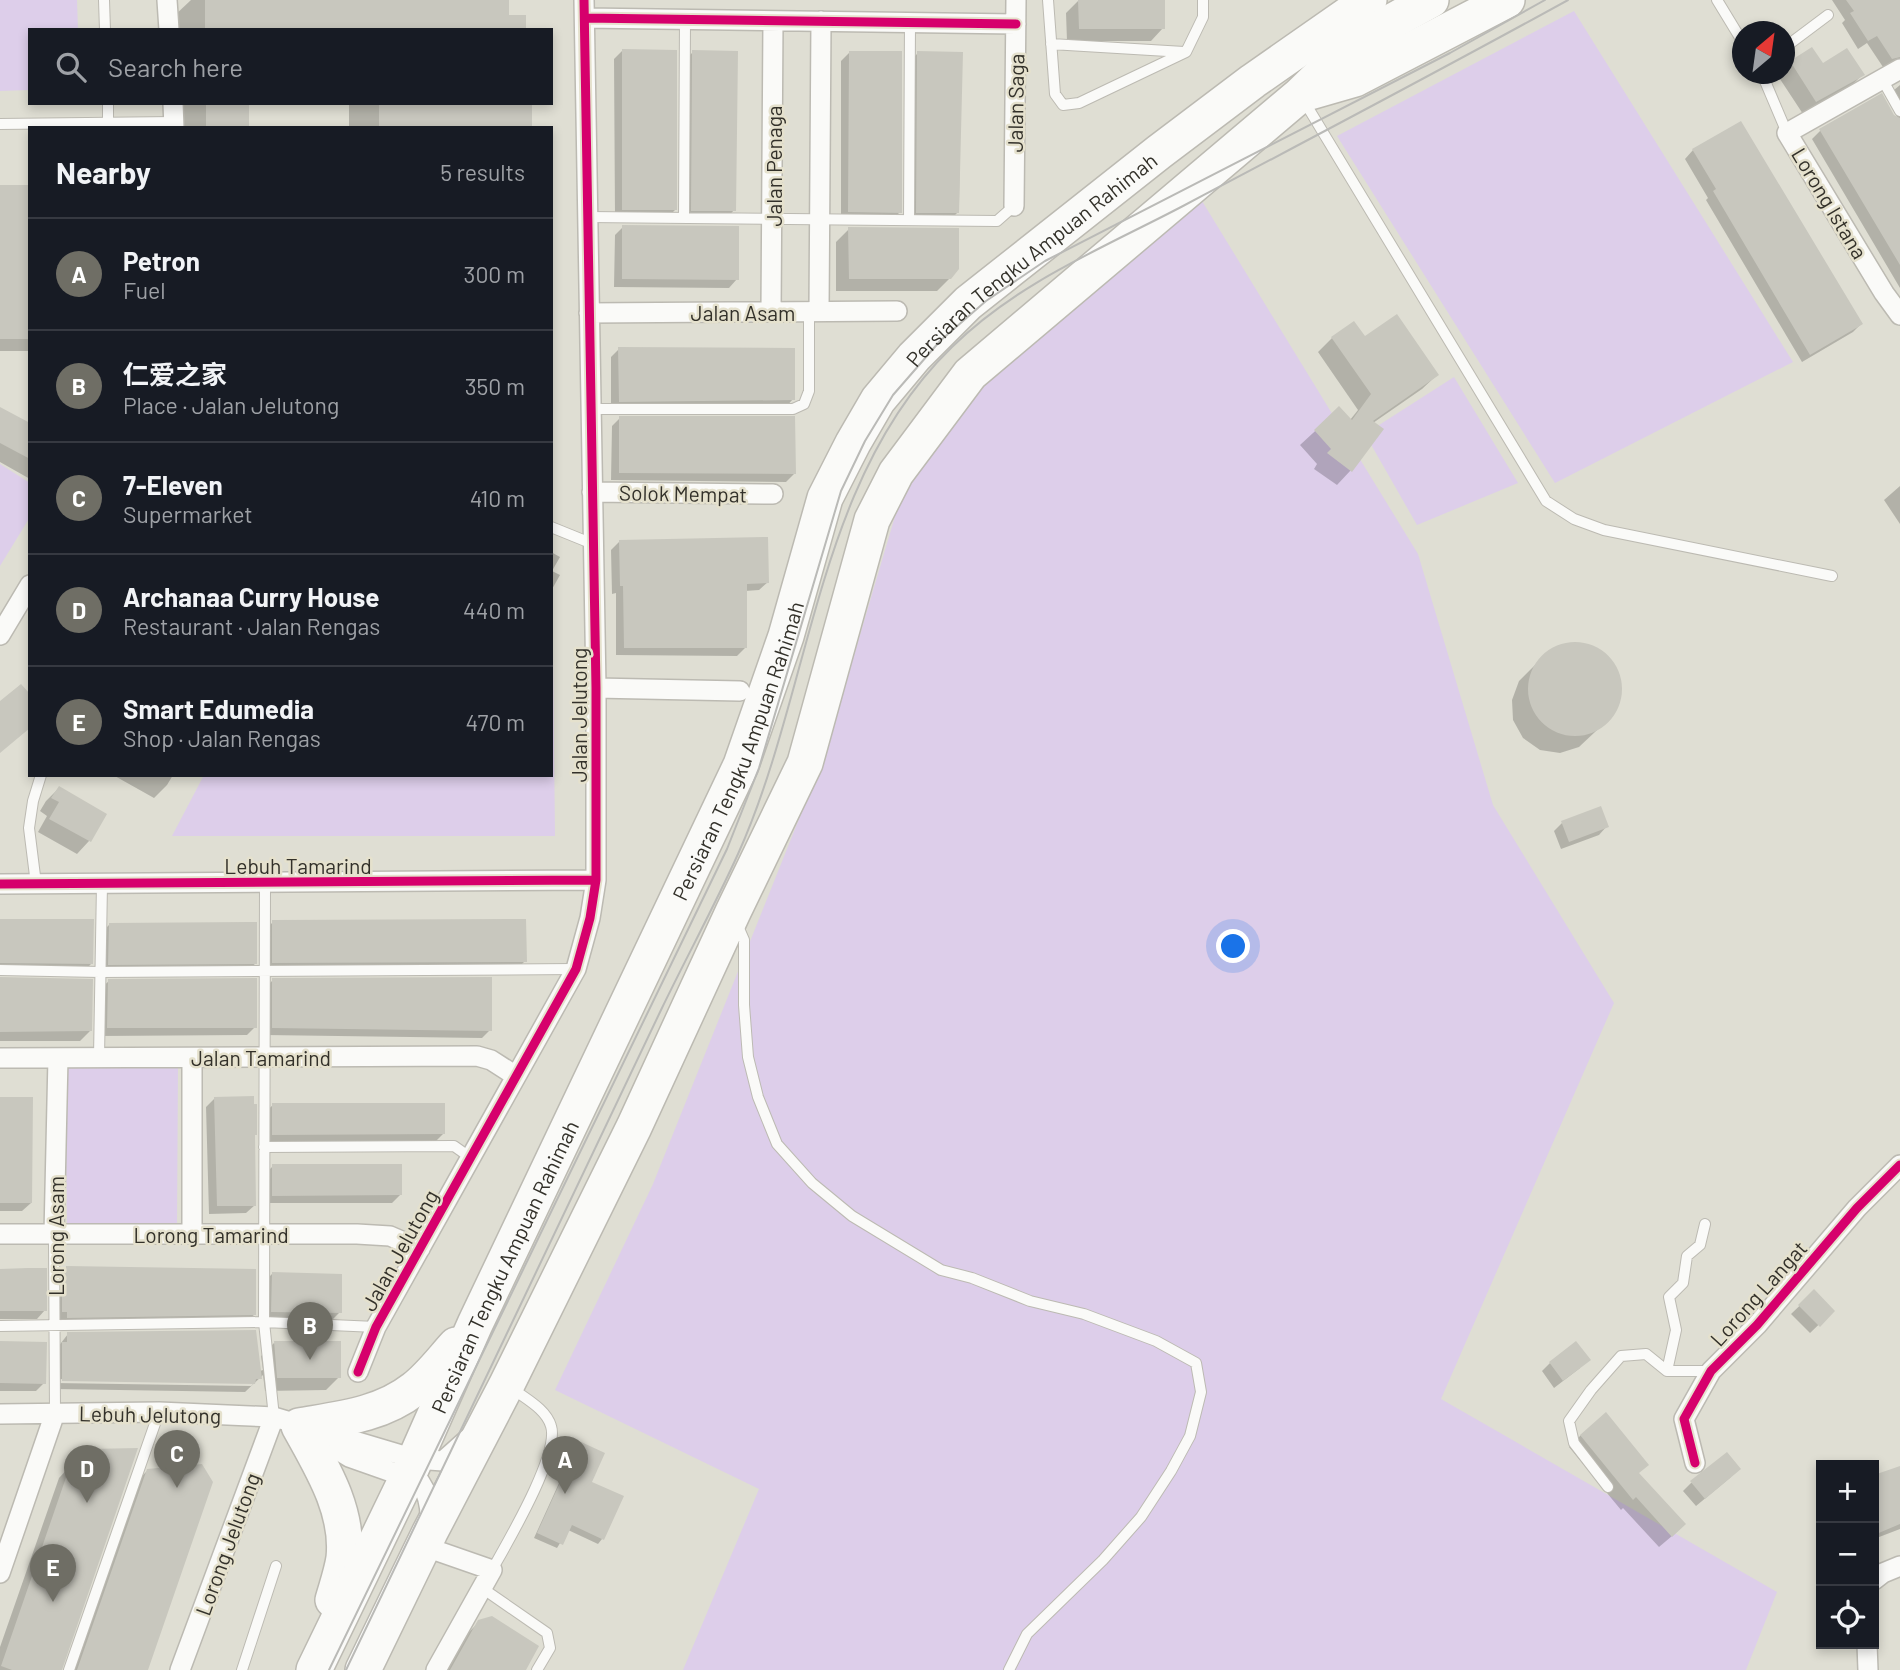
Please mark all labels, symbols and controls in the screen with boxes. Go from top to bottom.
north arrow [1732,21,1795,84]
search box [28,28,553,105]
icon: search [52,48,90,86]
text: Search here [108,51,243,82]
street label: Jalan Saga [1002,53,1028,153]
street label: Jalan Penaga [761,105,786,227]
street label: Lorong Istana [1787,143,1873,263]
street label: Persiaran Tengku Ampuan Rahimah [900,147,1161,371]
text: Nearby [56,154,151,190]
text: 5 results [440,158,525,186]
text: Petron [123,245,200,276]
text: A [71,260,87,288]
text: 300 m [464,260,525,288]
text: Fuel [123,276,166,304]
street label: Jalan Asam [691,300,795,325]
text: 仁爱之家 [123,358,227,389]
text: B [72,372,86,400]
text: 350 m [465,372,525,400]
text: Place · Jalan Jelutong [123,391,339,419]
text: 7-Eleven [123,469,223,500]
street label: Solok Mempat [619,479,747,507]
text: C [72,484,86,512]
text: 410 m [470,484,525,512]
text: Supermarket [123,500,253,528]
text: Archanaa Curry House [123,581,380,612]
text: D [72,596,86,624]
text: 440 m [463,596,525,624]
street label: Persiaran Tengku Ampuan Rahimah [666,598,808,904]
text: Restaurant · Jalan Rengas [123,612,380,640]
street label: Jalan Jelutong [566,648,591,782]
text: Smart Edumedia [123,693,314,724]
text: E [72,708,86,736]
text: 470 m [466,708,525,736]
text: Shop · Jalan Rengas [123,724,321,752]
street label: Lebuh Tamarind [224,853,372,878]
your location [1216,929,1250,963]
street label: Jalan Tamarind [191,1045,331,1070]
street label: Persiaran Tengku Ampuan Rahimah [425,1116,583,1417]
street label: Lorong Asam [43,1176,68,1296]
street label: Jalan Jelutong [355,1185,443,1315]
street label: Lorong Tamarind [133,1222,289,1247]
street label: Lorong Langat [1704,1235,1812,1351]
pin: B [287,1302,333,1360]
street label: Lebuh Jelutong [79,1400,221,1428]
pin: C [154,1430,200,1488]
pin: A [542,1436,588,1494]
pin: D [64,1445,110,1503]
map controls [1816,1460,1879,1649]
button: + [1816,1460,1879,1523]
street label: Lorong Jelutong [190,1469,264,1619]
button: − [1816,1523,1879,1586]
pin: E [30,1544,76,1602]
button: locate [1816,1586,1879,1649]

